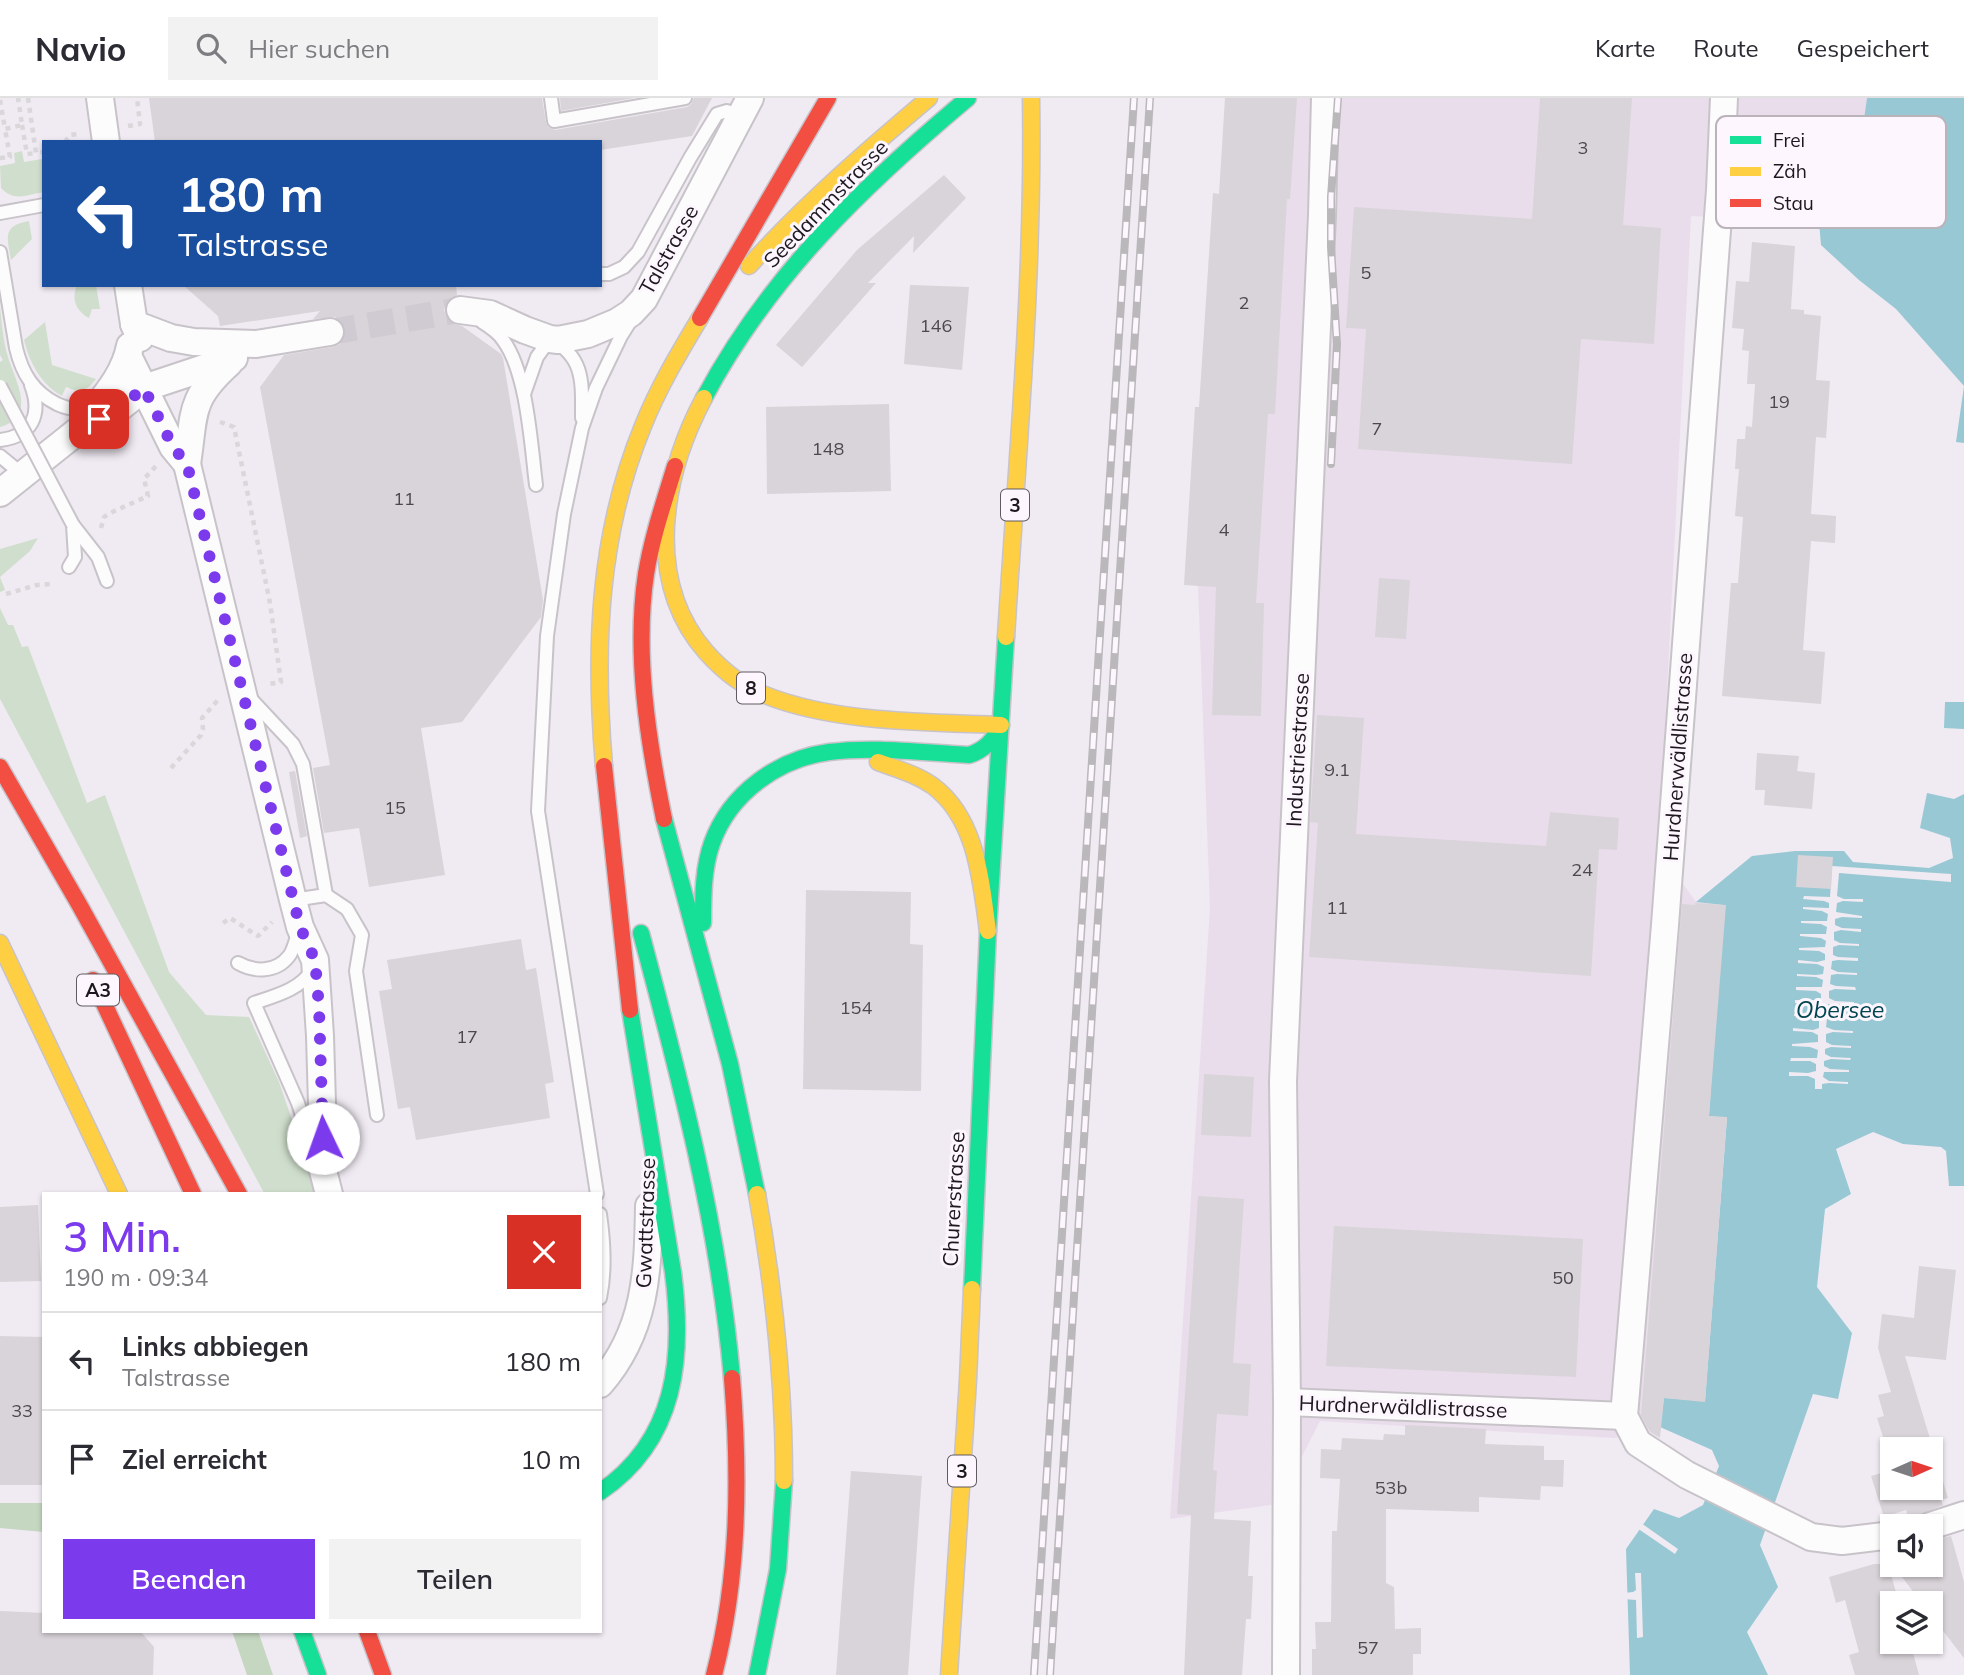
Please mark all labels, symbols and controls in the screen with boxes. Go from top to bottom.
search box [168,17,658,80]
text: Navio [35,28,126,69]
icon: search [192,29,230,67]
text: Hier suchen [248,32,390,65]
text: Karte [1595,33,1655,63]
text: Route [1693,33,1759,63]
text: Gespeichert [1797,33,1929,63]
legend [1716,116,1946,228]
text: Frei [1773,128,1805,152]
street label: Seedammstrasse [758,134,893,273]
house number: 3 [1578,136,1588,159]
text: Zäh [1773,159,1807,183]
text: 180 m [178,163,324,224]
icon: left [63,168,154,259]
text: Stau [1773,191,1814,215]
street label: Talstrasse [633,200,703,299]
text: Talstrasse [178,224,328,264]
house number: 5 [1361,261,1372,284]
house number: 2 [1239,291,1249,314]
house number: 146 [920,314,952,337]
pin [69,389,129,449]
house number: 19 [1768,390,1790,413]
icon: arrive [80,400,118,438]
house number: 7 [1372,417,1382,440]
house number: 148 [812,437,844,460]
house number: 11 [393,487,415,510]
road number: 3 [1001,490,1029,520]
house number: 4 [1219,518,1230,541]
street label: Hurdnerwäldlistrasse [1657,652,1697,862]
street label: Industriestrasse [1280,672,1314,828]
road number: 8 [737,673,765,704]
house number: 9.1 [1324,758,1350,781]
house number: 15 [384,796,406,819]
house number: 24 [1571,858,1593,881]
house number: 11 [1326,896,1348,919]
road number: A3 [77,974,119,1006]
water label: Obersee [1796,995,1884,1024]
house number: 154 [840,996,872,1019]
house number: 17 [456,1025,478,1048]
position arrow [286,1101,360,1175]
street label: Churerstrasse [936,1131,970,1267]
street label: Gwattstrasse [630,1157,660,1289]
text: 3 Min. [63,1210,181,1263]
button: close [507,1215,581,1289]
text: 190 m · 09:34 [63,1263,208,1292]
house number: 50 [1552,1266,1574,1289]
text: Links abbiegen [122,1330,309,1363]
icon: left [63,1342,101,1380]
text: 180 m [505,1345,581,1378]
text: Talstrasse [122,1363,230,1392]
street label: Hurdnerwäldlistrasse [1298,1389,1508,1423]
house number: 33 [11,1399,33,1422]
north arrow [1880,1437,1942,1500]
map controls [1880,1437,1943,1654]
icon: arrive [63,1440,101,1478]
text: Ziel erreicht [122,1443,267,1476]
text: 10 m [520,1443,581,1476]
road number: 3 [948,1456,976,1486]
house number: 53b [1375,1476,1407,1499]
button: sound [1880,1514,1943,1577]
button: Beenden [63,1539,315,1619]
button: Teilen [329,1539,581,1619]
button: layers [1880,1591,1943,1654]
house number: 57 [1357,1636,1379,1659]

